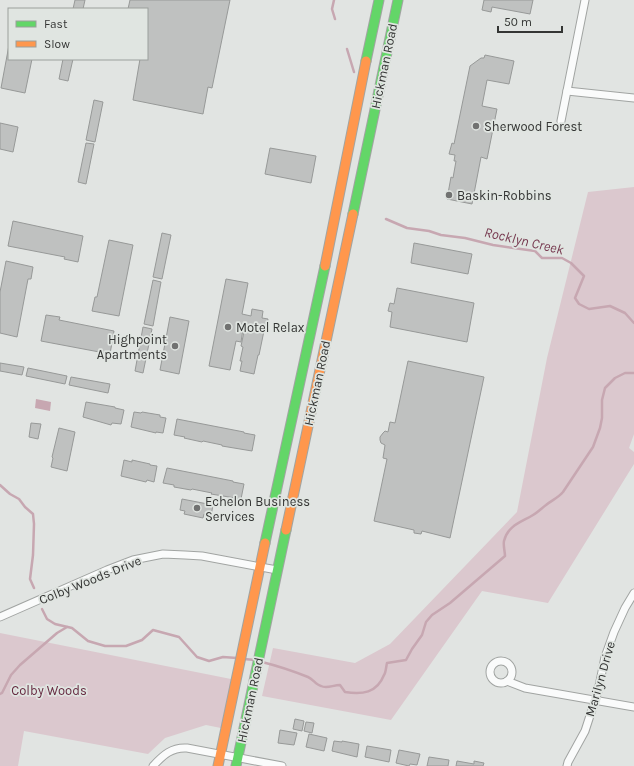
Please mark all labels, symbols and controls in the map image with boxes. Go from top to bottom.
legend [8,8,148,60]
scale bar [498,8,562,34]
text: 50 m [504,15,532,29]
text: Fast [44,17,68,31]
street label: Hickman Road [368,22,400,110]
text: Slow [44,37,70,51]
place label: Sherwood Forest [484,119,582,134]
marker: Sherwood Forest [471,121,481,131]
place label: Baskin-Robbins [457,188,552,203]
marker: Baskin-Robbins [444,190,454,200]
water label: Rocklyn Creek [483,224,566,259]
place label: Motel Relax [236,320,305,335]
marker: Motel Relax [223,322,233,332]
place label: Highpoint Apartments [97,332,167,362]
street label: Hickman Road [301,339,333,427]
marker: Highpoint Apartments [170,341,180,351]
place label: Echelon Business Services [205,494,310,524]
marker: Echelon Business Services [192,503,202,513]
street label: Colby Woods Drive [37,553,144,607]
street label: Marilyn Drive [582,639,618,718]
street label: Hickman Road [234,656,266,744]
park label: Colby Woods [11,683,87,698]

